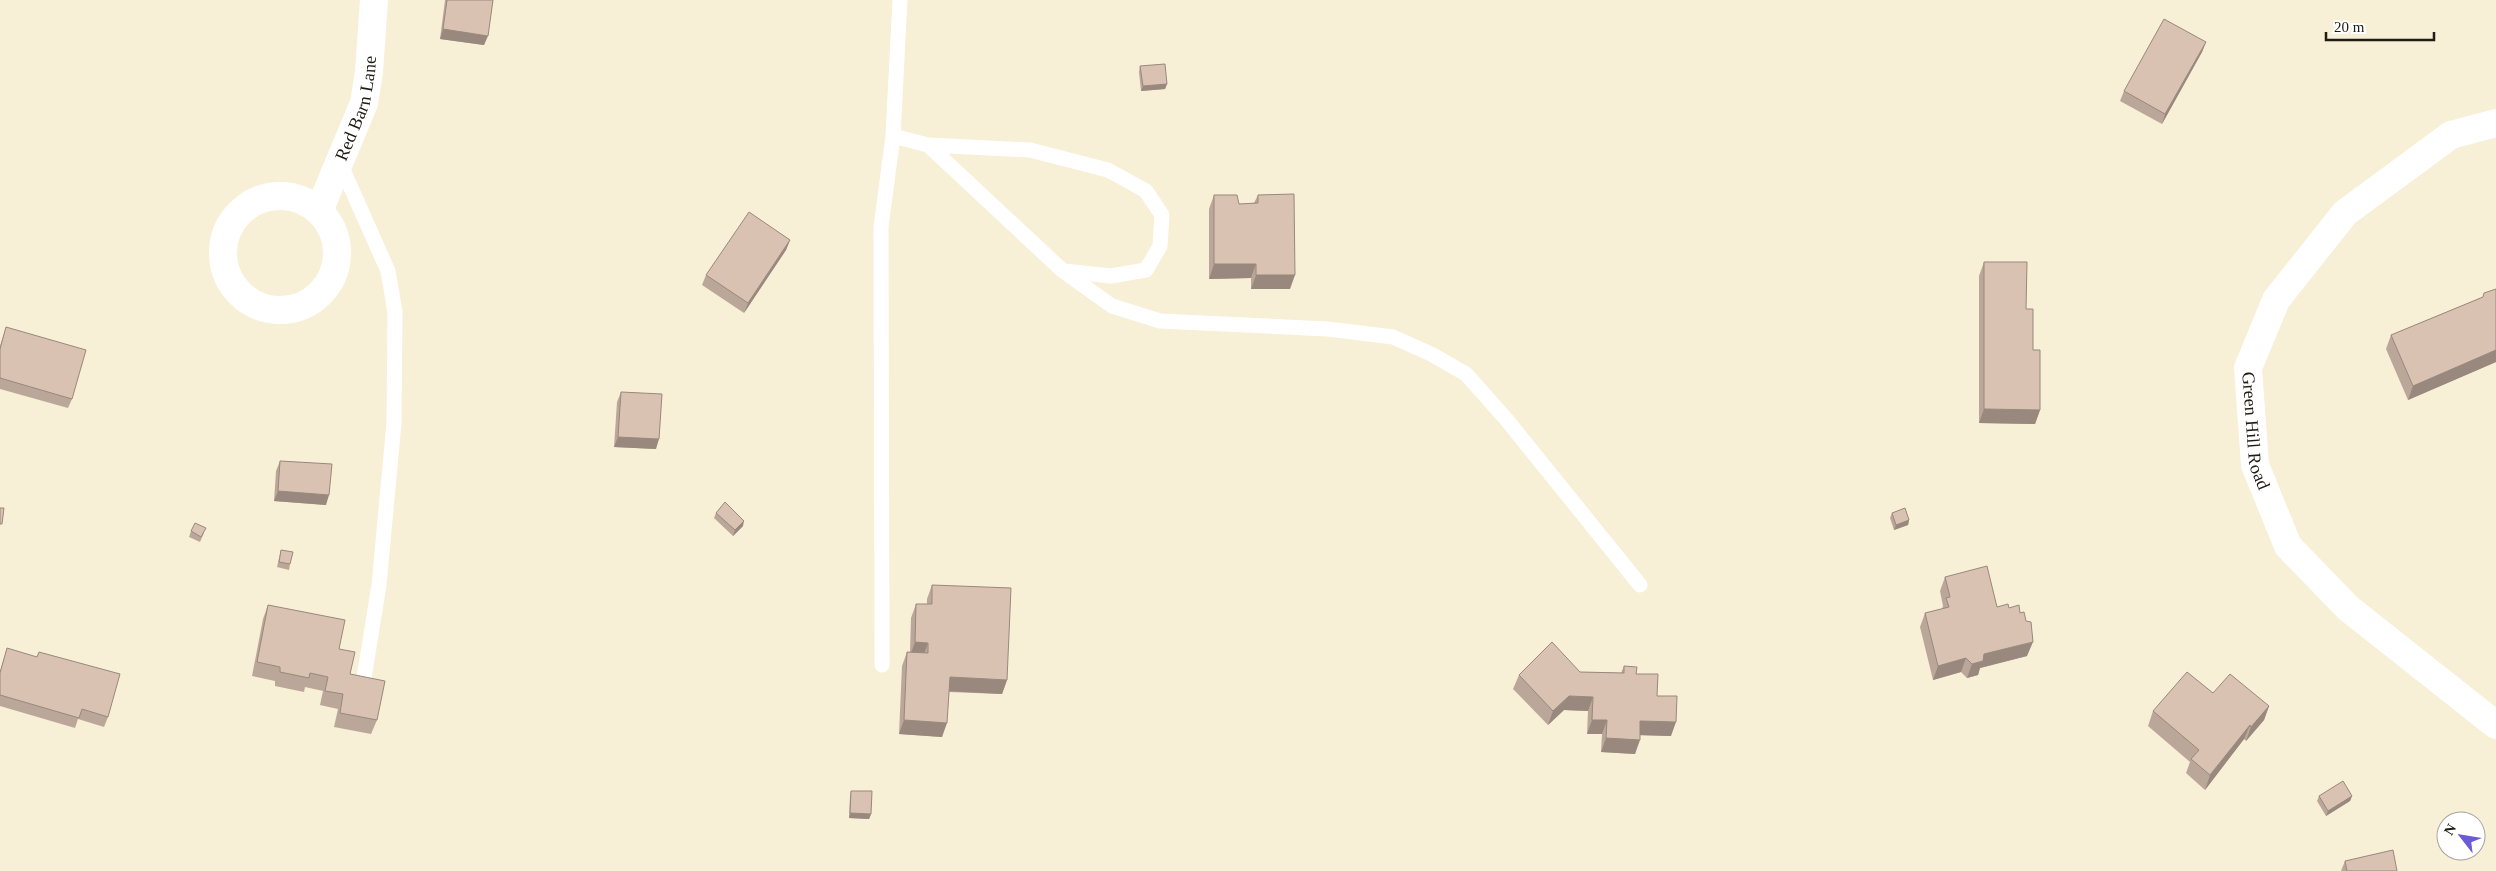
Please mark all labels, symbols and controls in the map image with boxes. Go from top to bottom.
scale bar [2326,10,2434,42]
text: 20 m [2334,19,2365,35]
street label: Red Barn Lane [331,55,380,164]
street label: Green Hill Road [2238,371,2274,492]
north arrow [2436,811,2486,861]
text: N [2441,821,2459,838]

